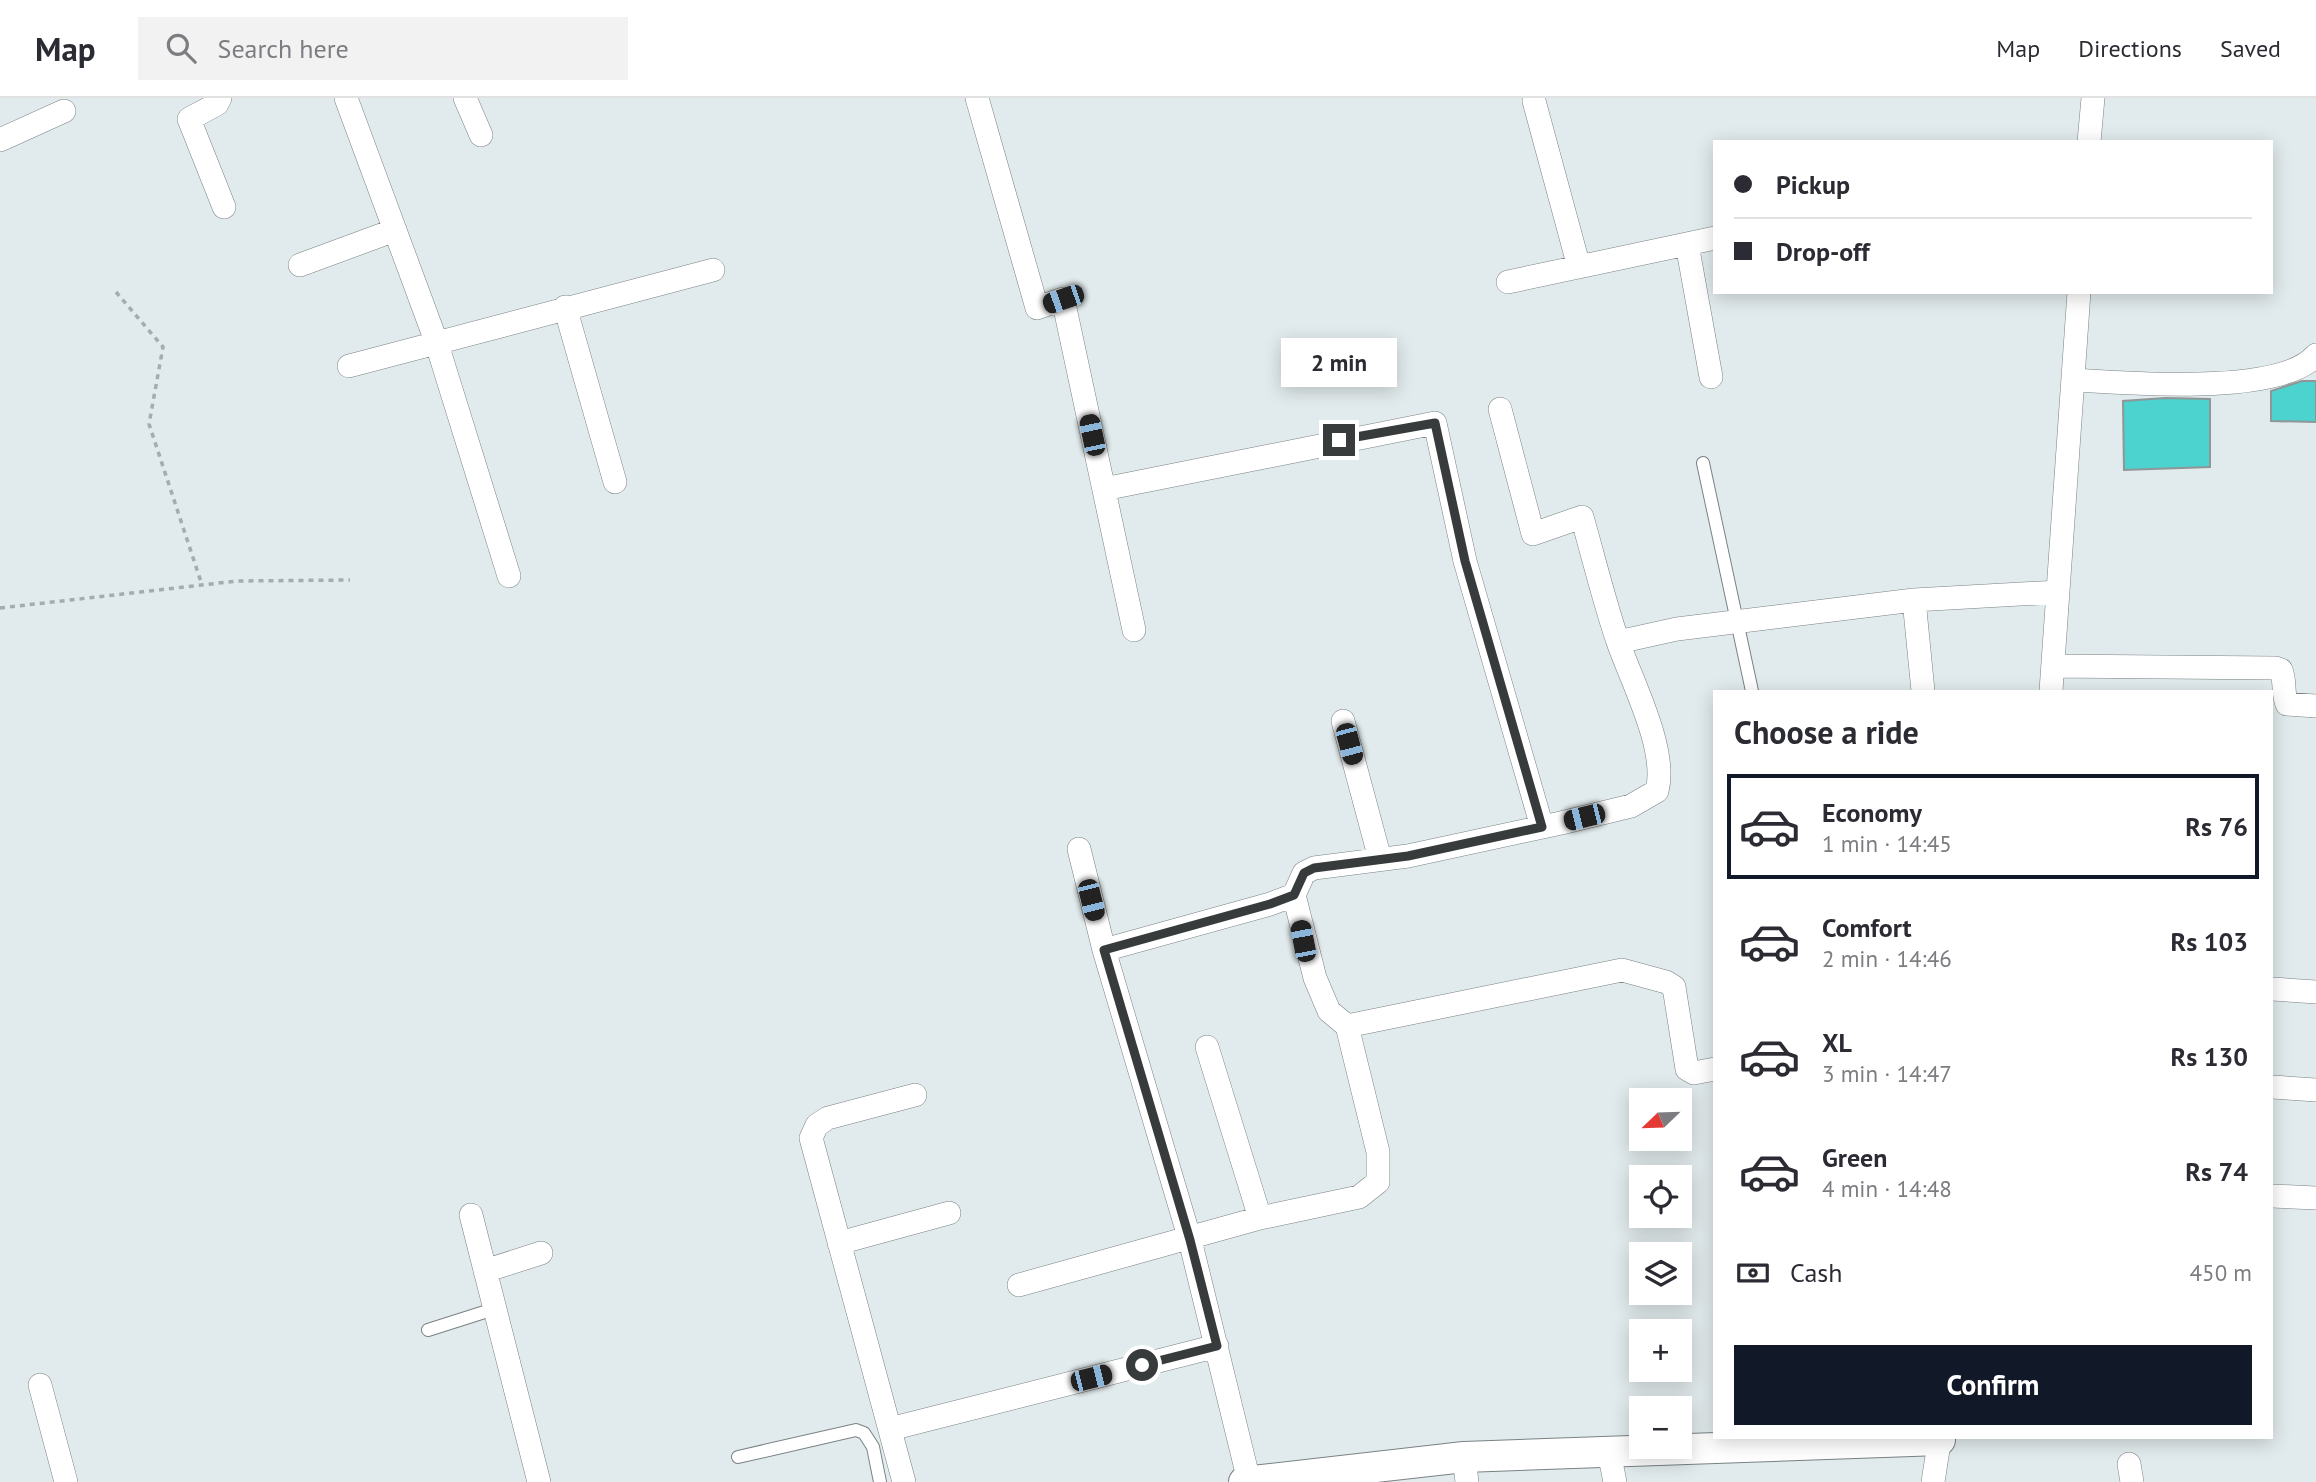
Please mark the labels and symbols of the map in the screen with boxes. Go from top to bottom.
car [1040,282,1087,316]
callout: 2 min [1281,338,1397,388]
car [1078,412,1107,458]
route end [1323,424,1355,456]
car [1334,721,1365,767]
car [1562,802,1607,832]
car [1076,877,1107,923]
car [1289,918,1318,964]
north arrow [1629,1088,1692,1152]
route start [1126,1349,1158,1381]
car [1069,1363,1114,1393]

